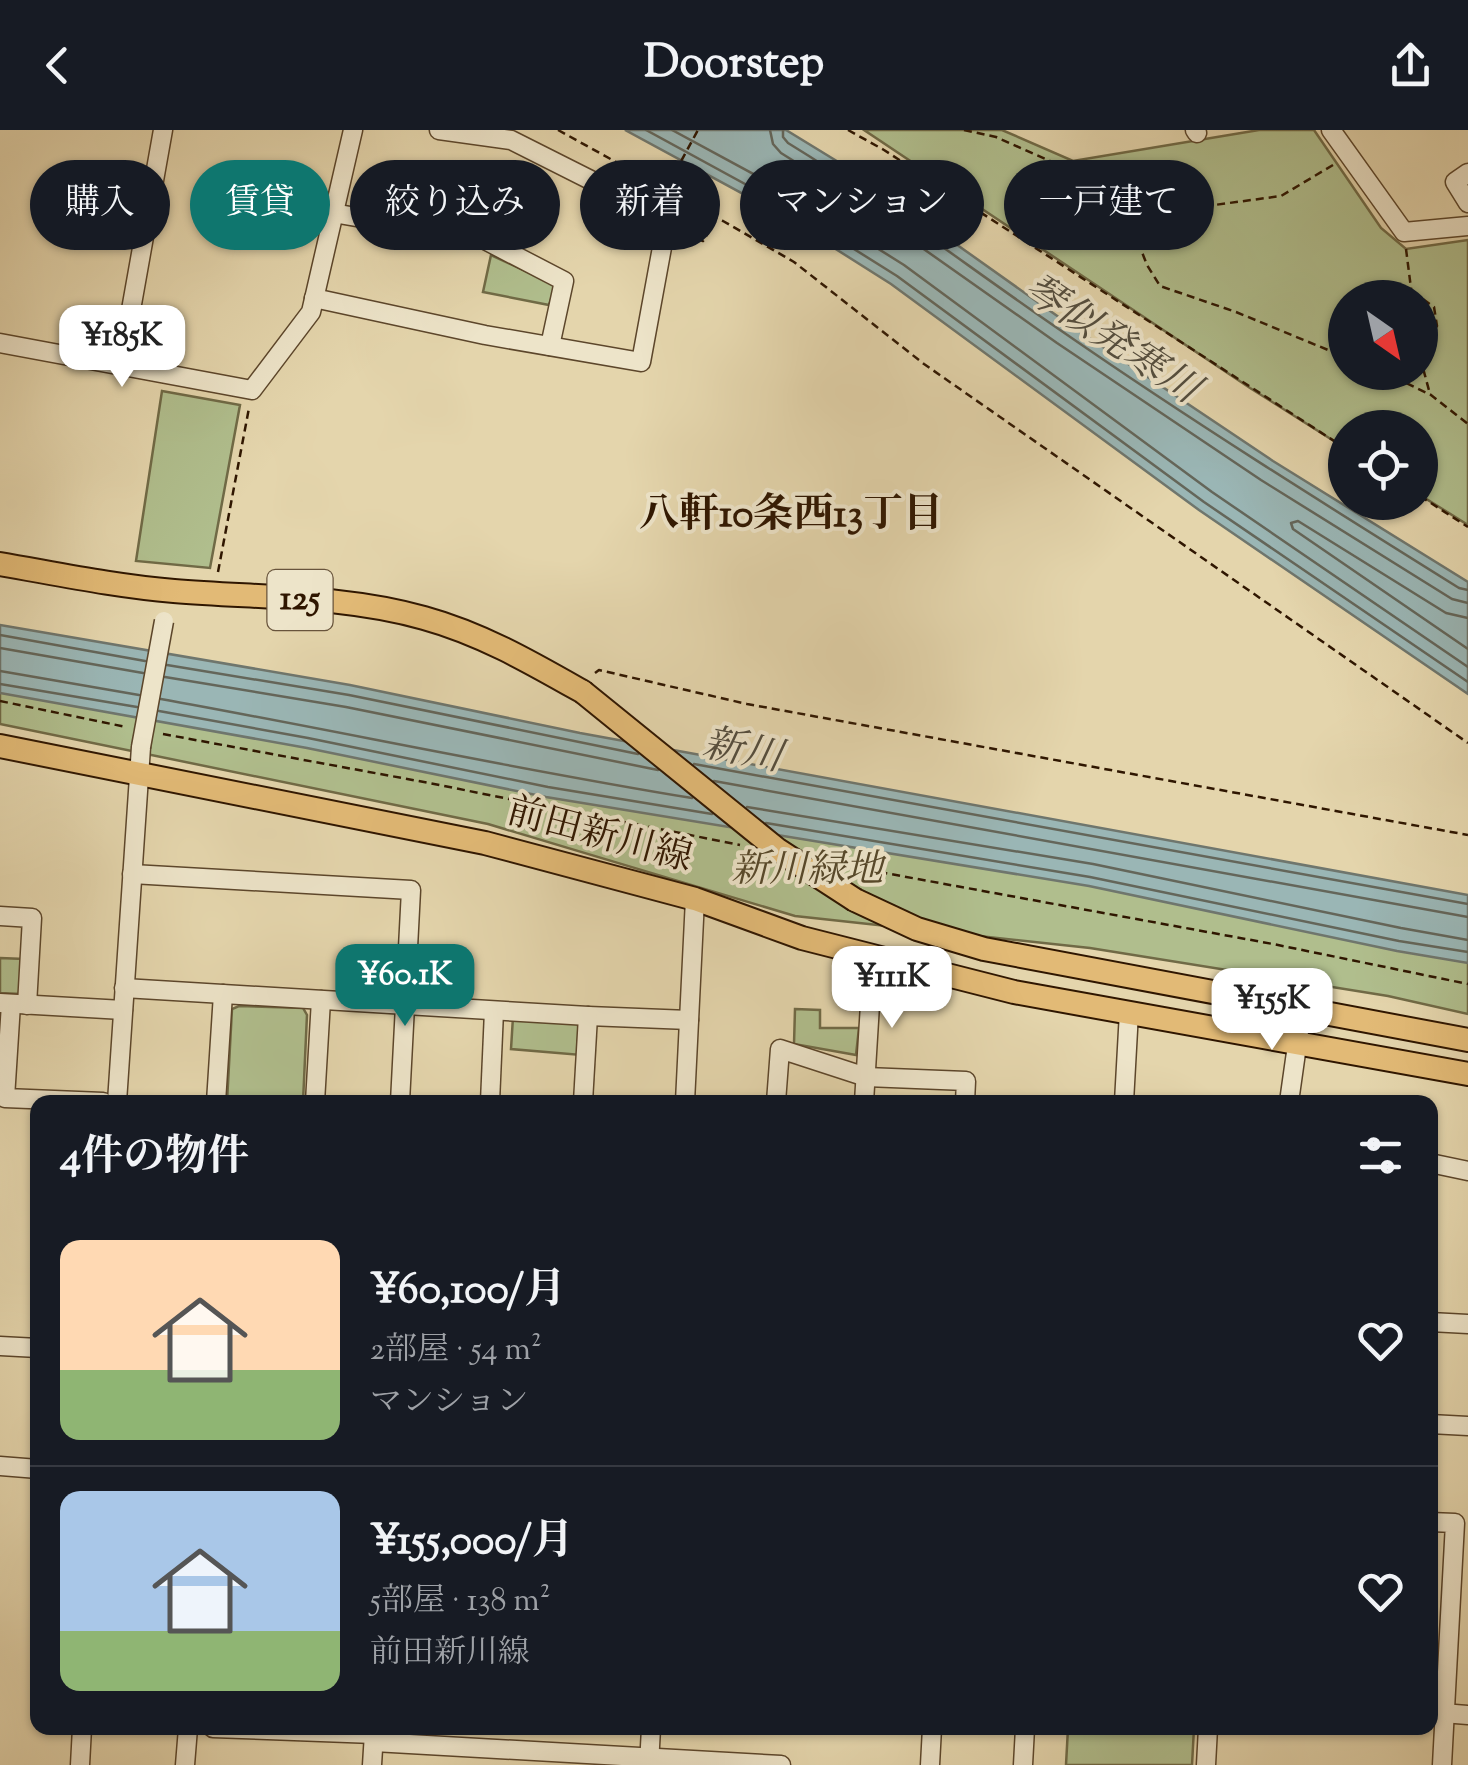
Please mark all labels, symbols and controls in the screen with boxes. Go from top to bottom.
text: Doorstep [644,33,824,98]
icon: back [30,38,85,93]
icon: share [1383,38,1438,93]
chip: 購入 [30,160,170,250]
chip: 賃貸 [190,160,330,250]
chip: 絞り込み [350,160,560,250]
chip: 新着 [580,160,720,250]
chip: マンション [740,160,984,250]
chip: 一戸建て [1004,160,1214,250]
water label: 琴似発寒川 [1011,263,1213,422]
north arrow [1328,280,1438,390]
map controls [1328,280,1438,520]
pin: ¥185K [52,305,192,390]
text: ¥185K [81,314,163,360]
button: locate [1328,410,1438,520]
district label: 八軒10条西13丁目 [639,488,943,545]
road number: 125 [268,570,332,630]
water label: 新川 [697,717,791,789]
street label: 前田新川線 [500,786,698,888]
park label: 新川緑地 [731,845,887,899]
pin: ¥60.1K [324,944,486,1029]
pin: ¥111K [822,946,962,1031]
text: ¥60.1K [357,953,453,999]
text: ¥111K [854,955,930,1001]
pin: ¥155K [1202,968,1342,1053]
text: ¥155K [1234,977,1310,1023]
icon: filters [1353,1128,1408,1183]
text: 4件の物件 [60,1129,249,1189]
text: ¥60,100/月 [370,1262,566,1322]
icon: home [140,1280,260,1400]
icon: heart [1353,1313,1408,1368]
text: 2部屋 · 54 m² [370,1328,542,1374]
text: マンション [370,1380,529,1426]
text: ¥155,000/月 [370,1513,574,1573]
icon: home [140,1531,260,1651]
icon: heart [1353,1564,1408,1619]
text: 5部屋 · 138 m² [370,1579,551,1625]
text: 前田新川線 [370,1631,530,1677]

